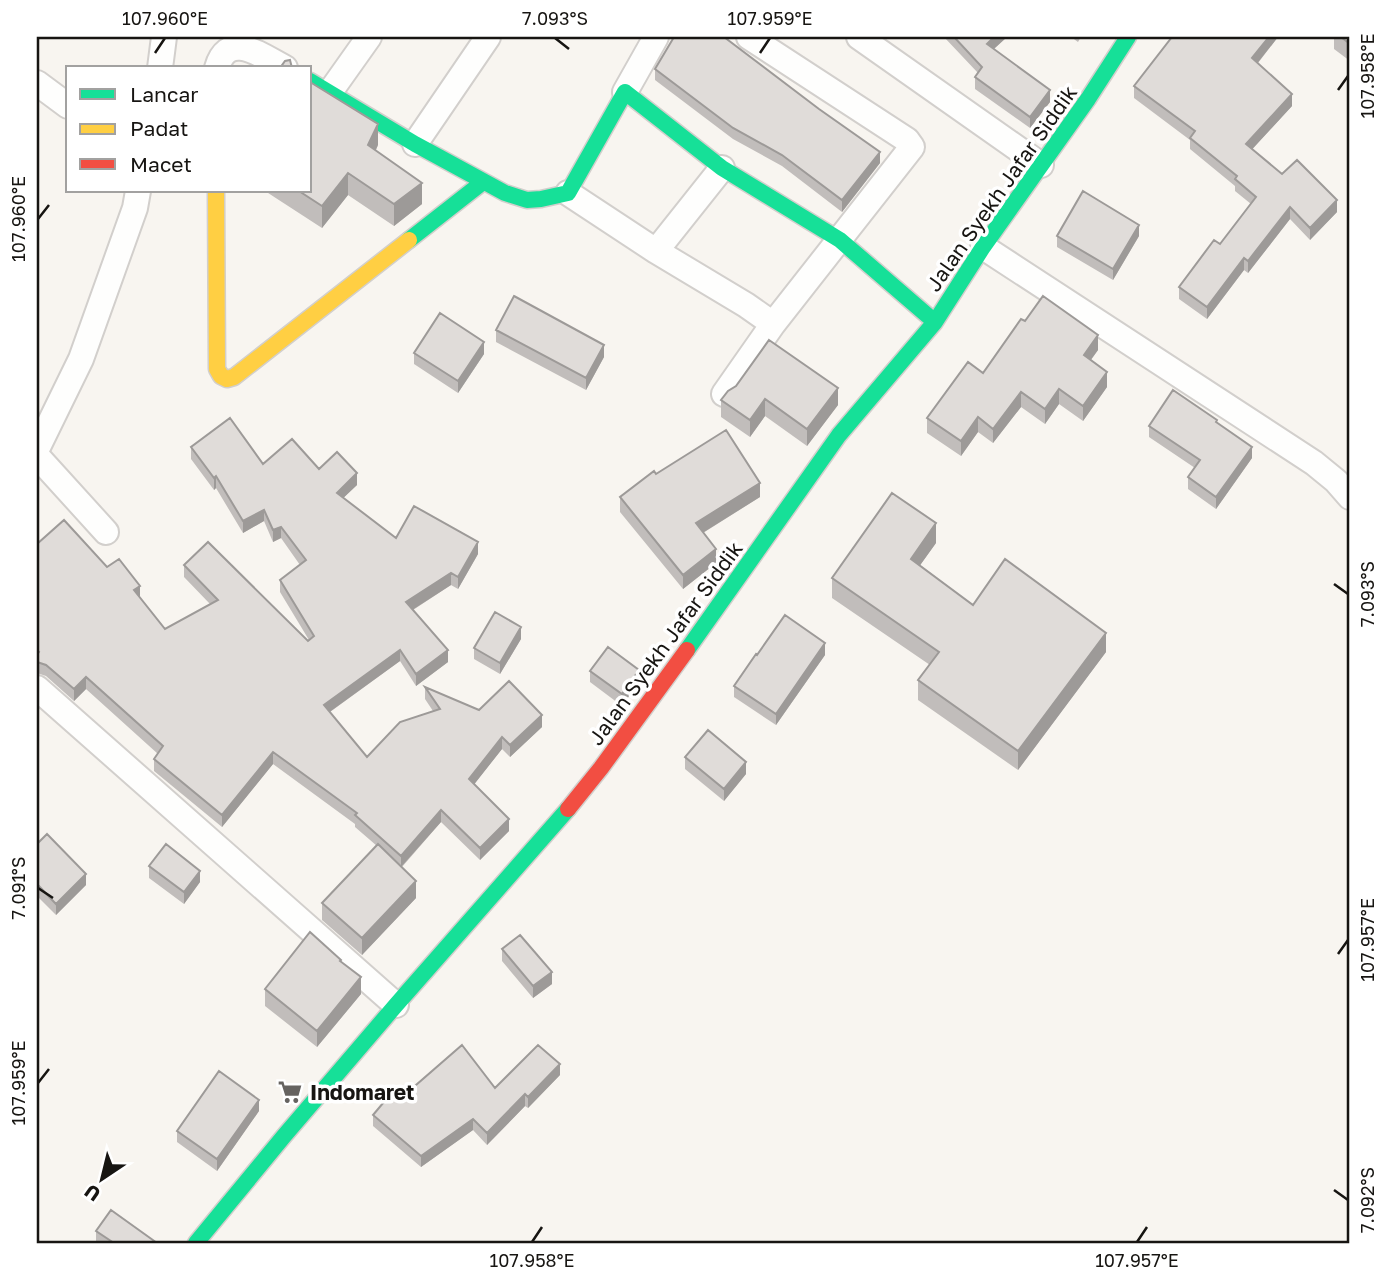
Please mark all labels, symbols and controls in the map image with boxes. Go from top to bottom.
text: 107.960°E [122,7,208,29]
text: 7.093°S [522,7,588,29]
text: 107.959°E [727,7,813,29]
text: 107.958°E [1356,33,1378,119]
legend [66,66,312,192]
street label: Jalan Syekh Jafar Siddik [920,80,1082,296]
text: Lancar [130,81,198,107]
text: Padat [130,115,188,141]
text: Macet [130,151,192,177]
text: 107.960°E [7,176,29,262]
street label: Jalan Syekh Jafar Siddik [582,536,748,750]
text: 7.093°S [1356,561,1378,627]
text: 7.091°S [7,857,29,919]
text: 107.957°E [1356,898,1378,982]
text: 107.959°E [7,1040,29,1126]
supermarket icon: Indomaret [276,1078,304,1106]
place label: Indomaret [310,1079,414,1105]
north arrow [66,1144,136,1214]
text: 7.092°S [1356,1167,1378,1233]
text: U [80,1180,104,1207]
text: 107.958°E [489,1249,575,1271]
text: 107.957°E [1095,1249,1179,1271]

